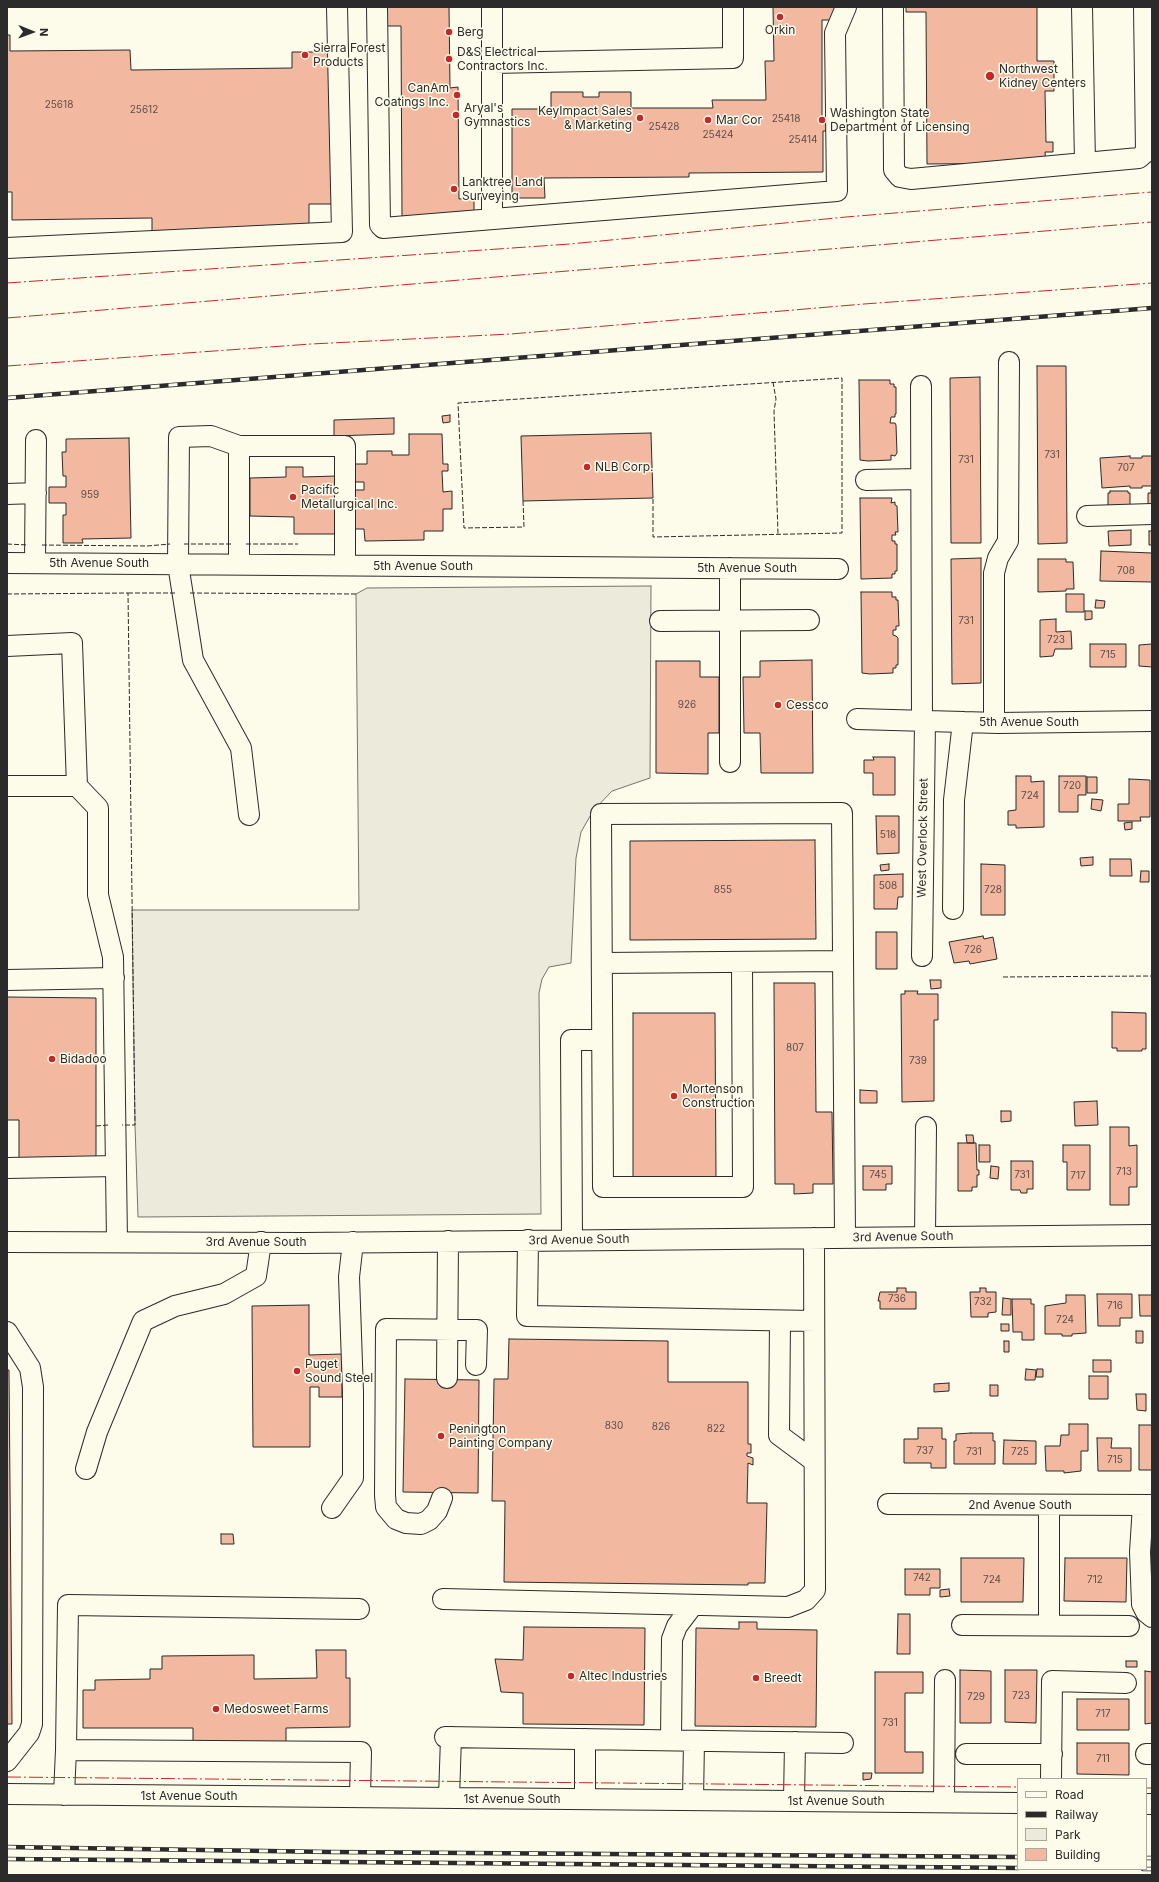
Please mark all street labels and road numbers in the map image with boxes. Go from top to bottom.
street label: 5th Avenue South [49,556,149,570]
street label: 5th Avenue South [373,559,473,573]
street label: 5th Avenue South [697,561,797,575]
street label: 5th Avenue South [979,715,1079,729]
street label: West Overlock Street [915,778,931,898]
street label: 3rd Avenue South [852,1229,954,1245]
street label: 3rd Avenue South [528,1232,630,1248]
street label: 3rd Avenue South [206,1235,306,1249]
street label: 2nd Avenue South [968,1498,1072,1512]
street label: 1st Avenue South [140,1789,238,1803]
street label: 1st Avenue South [463,1792,561,1806]
street label: 1st Avenue South [787,1794,885,1808]

